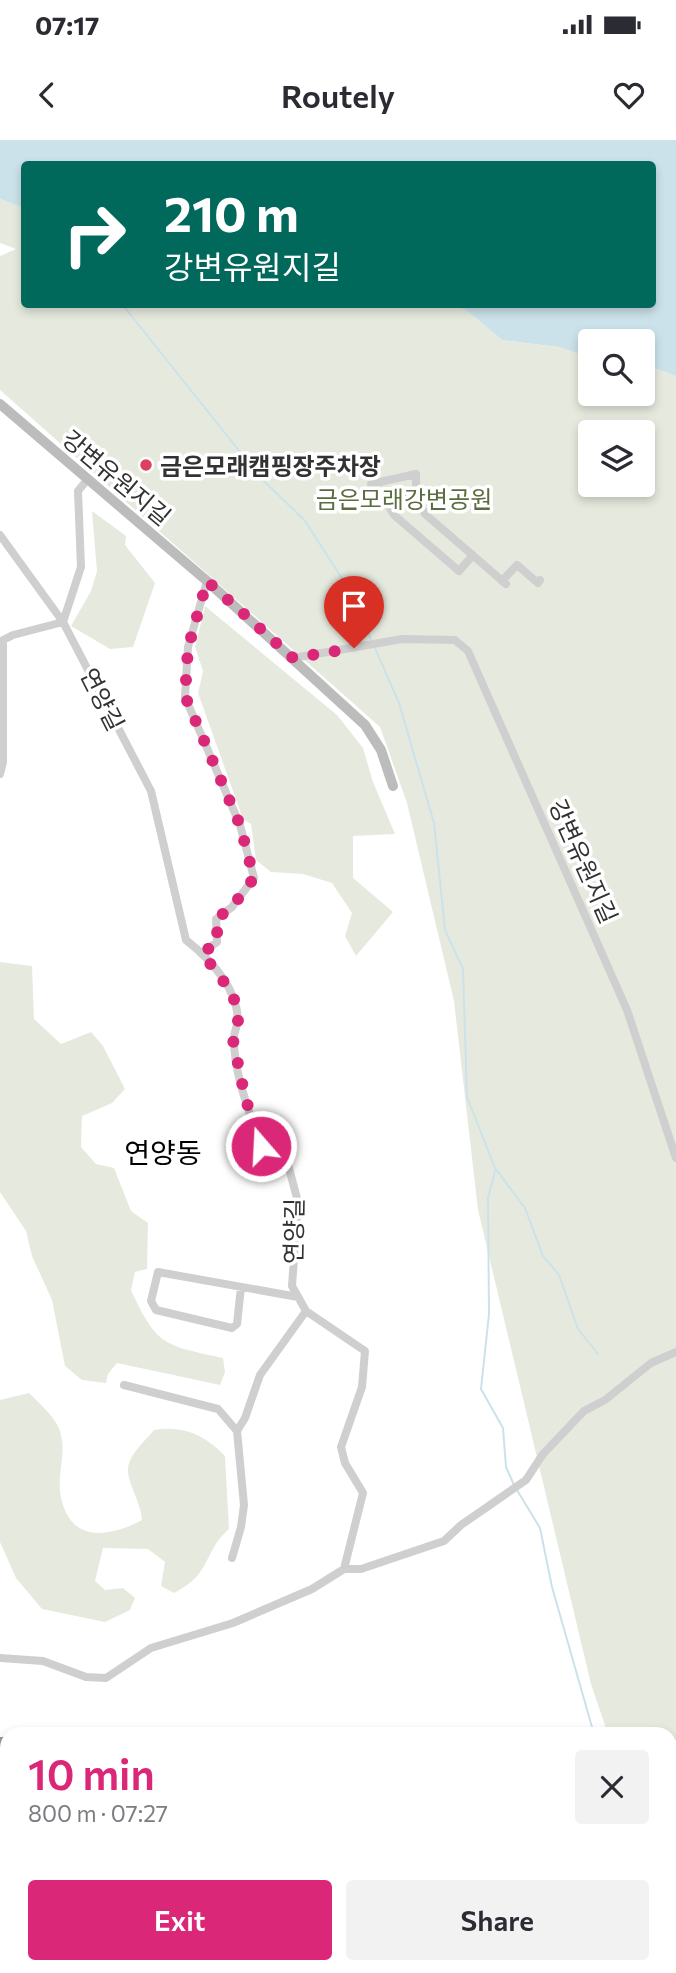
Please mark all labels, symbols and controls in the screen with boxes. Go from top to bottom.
text: 07:17 [35,9,99,40]
text: Routely [281,75,395,115]
icon: back [28,76,66,114]
icon: heart [610,76,648,114]
text: 210 m [164,182,299,242]
icon: right [49,189,140,280]
text: 강변유원지길 [164,246,341,286]
map controls [578,329,655,497]
button: search [578,329,655,406]
button: layers [578,420,655,497]
street label: 강변유원지길 [57,423,177,531]
place label: 금은모래캠핑장주차장 [160,451,381,480]
marker: 금은모래캠핑장주차장 [138,457,154,473]
park label: 금은모래강변공원 [316,484,492,513]
pin [324,576,384,648]
icon: arrive [335,587,373,625]
street label: 연양길 [75,663,131,735]
street label: 강변유원지길 [544,795,624,927]
position arrow [224,1109,298,1183]
district label: 연양동 [124,1135,202,1169]
street label: 연양길 [278,1198,308,1264]
text: 10 min [28,1747,155,1799]
button: close [575,1750,649,1824]
text: 800 m · 07:27 [28,1799,168,1827]
button: Exit [28,1880,332,1960]
button: Share [346,1880,649,1960]

